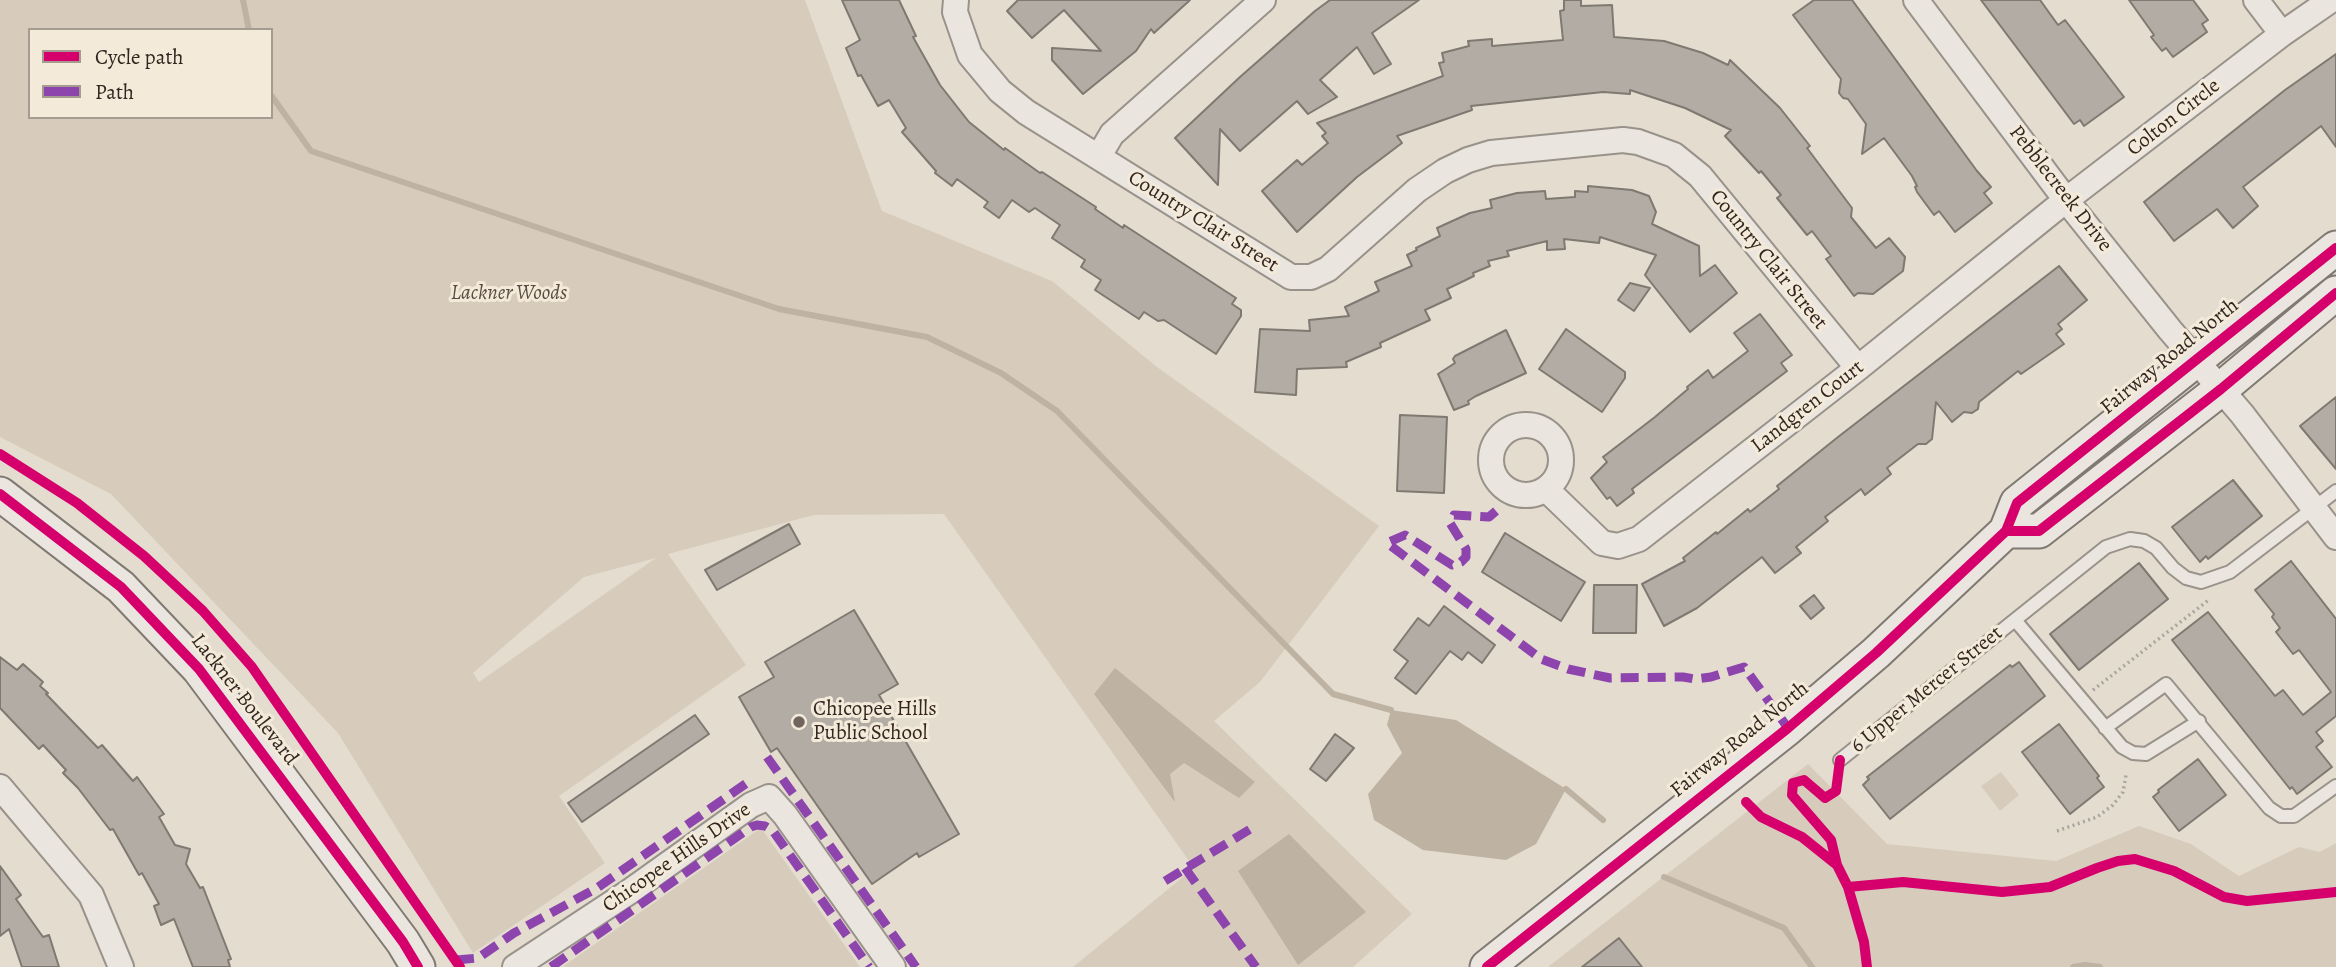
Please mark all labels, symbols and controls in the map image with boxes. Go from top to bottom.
legend [28,28,273,119]
text: Cycle path [95,43,184,71]
street label: Colton Circle [2122,74,2226,162]
text: Path [95,78,134,106]
street label: Pebblecreek Drive [2003,121,2117,257]
street label: Country Clair Street [1123,166,1283,278]
street label: Country Clair Street [1704,185,1832,335]
park label: Lackner Woods [451,281,567,307]
street label: Fairway Road North [2096,294,2244,420]
street label: Landgren Court [1747,355,1869,459]
street label: 6 Upper Mercer Street [1846,621,2008,759]
street label: Lackner Boulevard [185,629,303,771]
street label: Fairway Road North [1666,677,1814,803]
place label: Chicopee Hills Public School [813,697,937,747]
marker: Chicopee Hills Public School [791,714,807,730]
street label: Chicopee Hills Drive [598,798,756,918]

